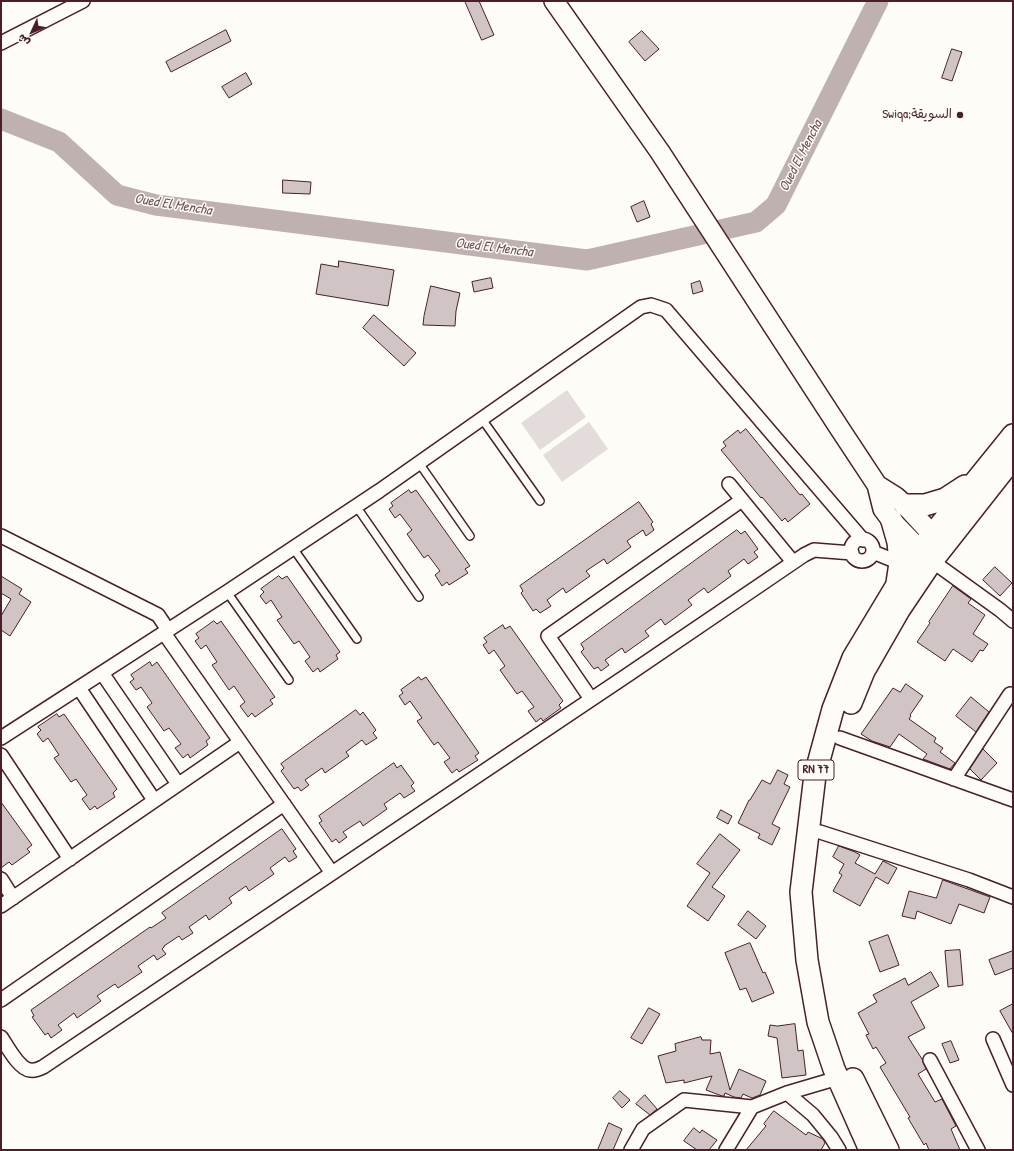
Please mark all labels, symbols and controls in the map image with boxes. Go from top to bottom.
north arrow [12,12,52,52]
text: ش [14,31,33,50]
place label: Swiqa;السويقة [882,107,952,123]
marker: Swiqa;السويقة [955,110,965,120]
water label: Oued El Mencha [776,118,826,194]
water label: Oued El Mencha [133,191,213,219]
water label: Oued El Mencha [454,235,534,261]
road number: RN 77 [798,760,834,780]

